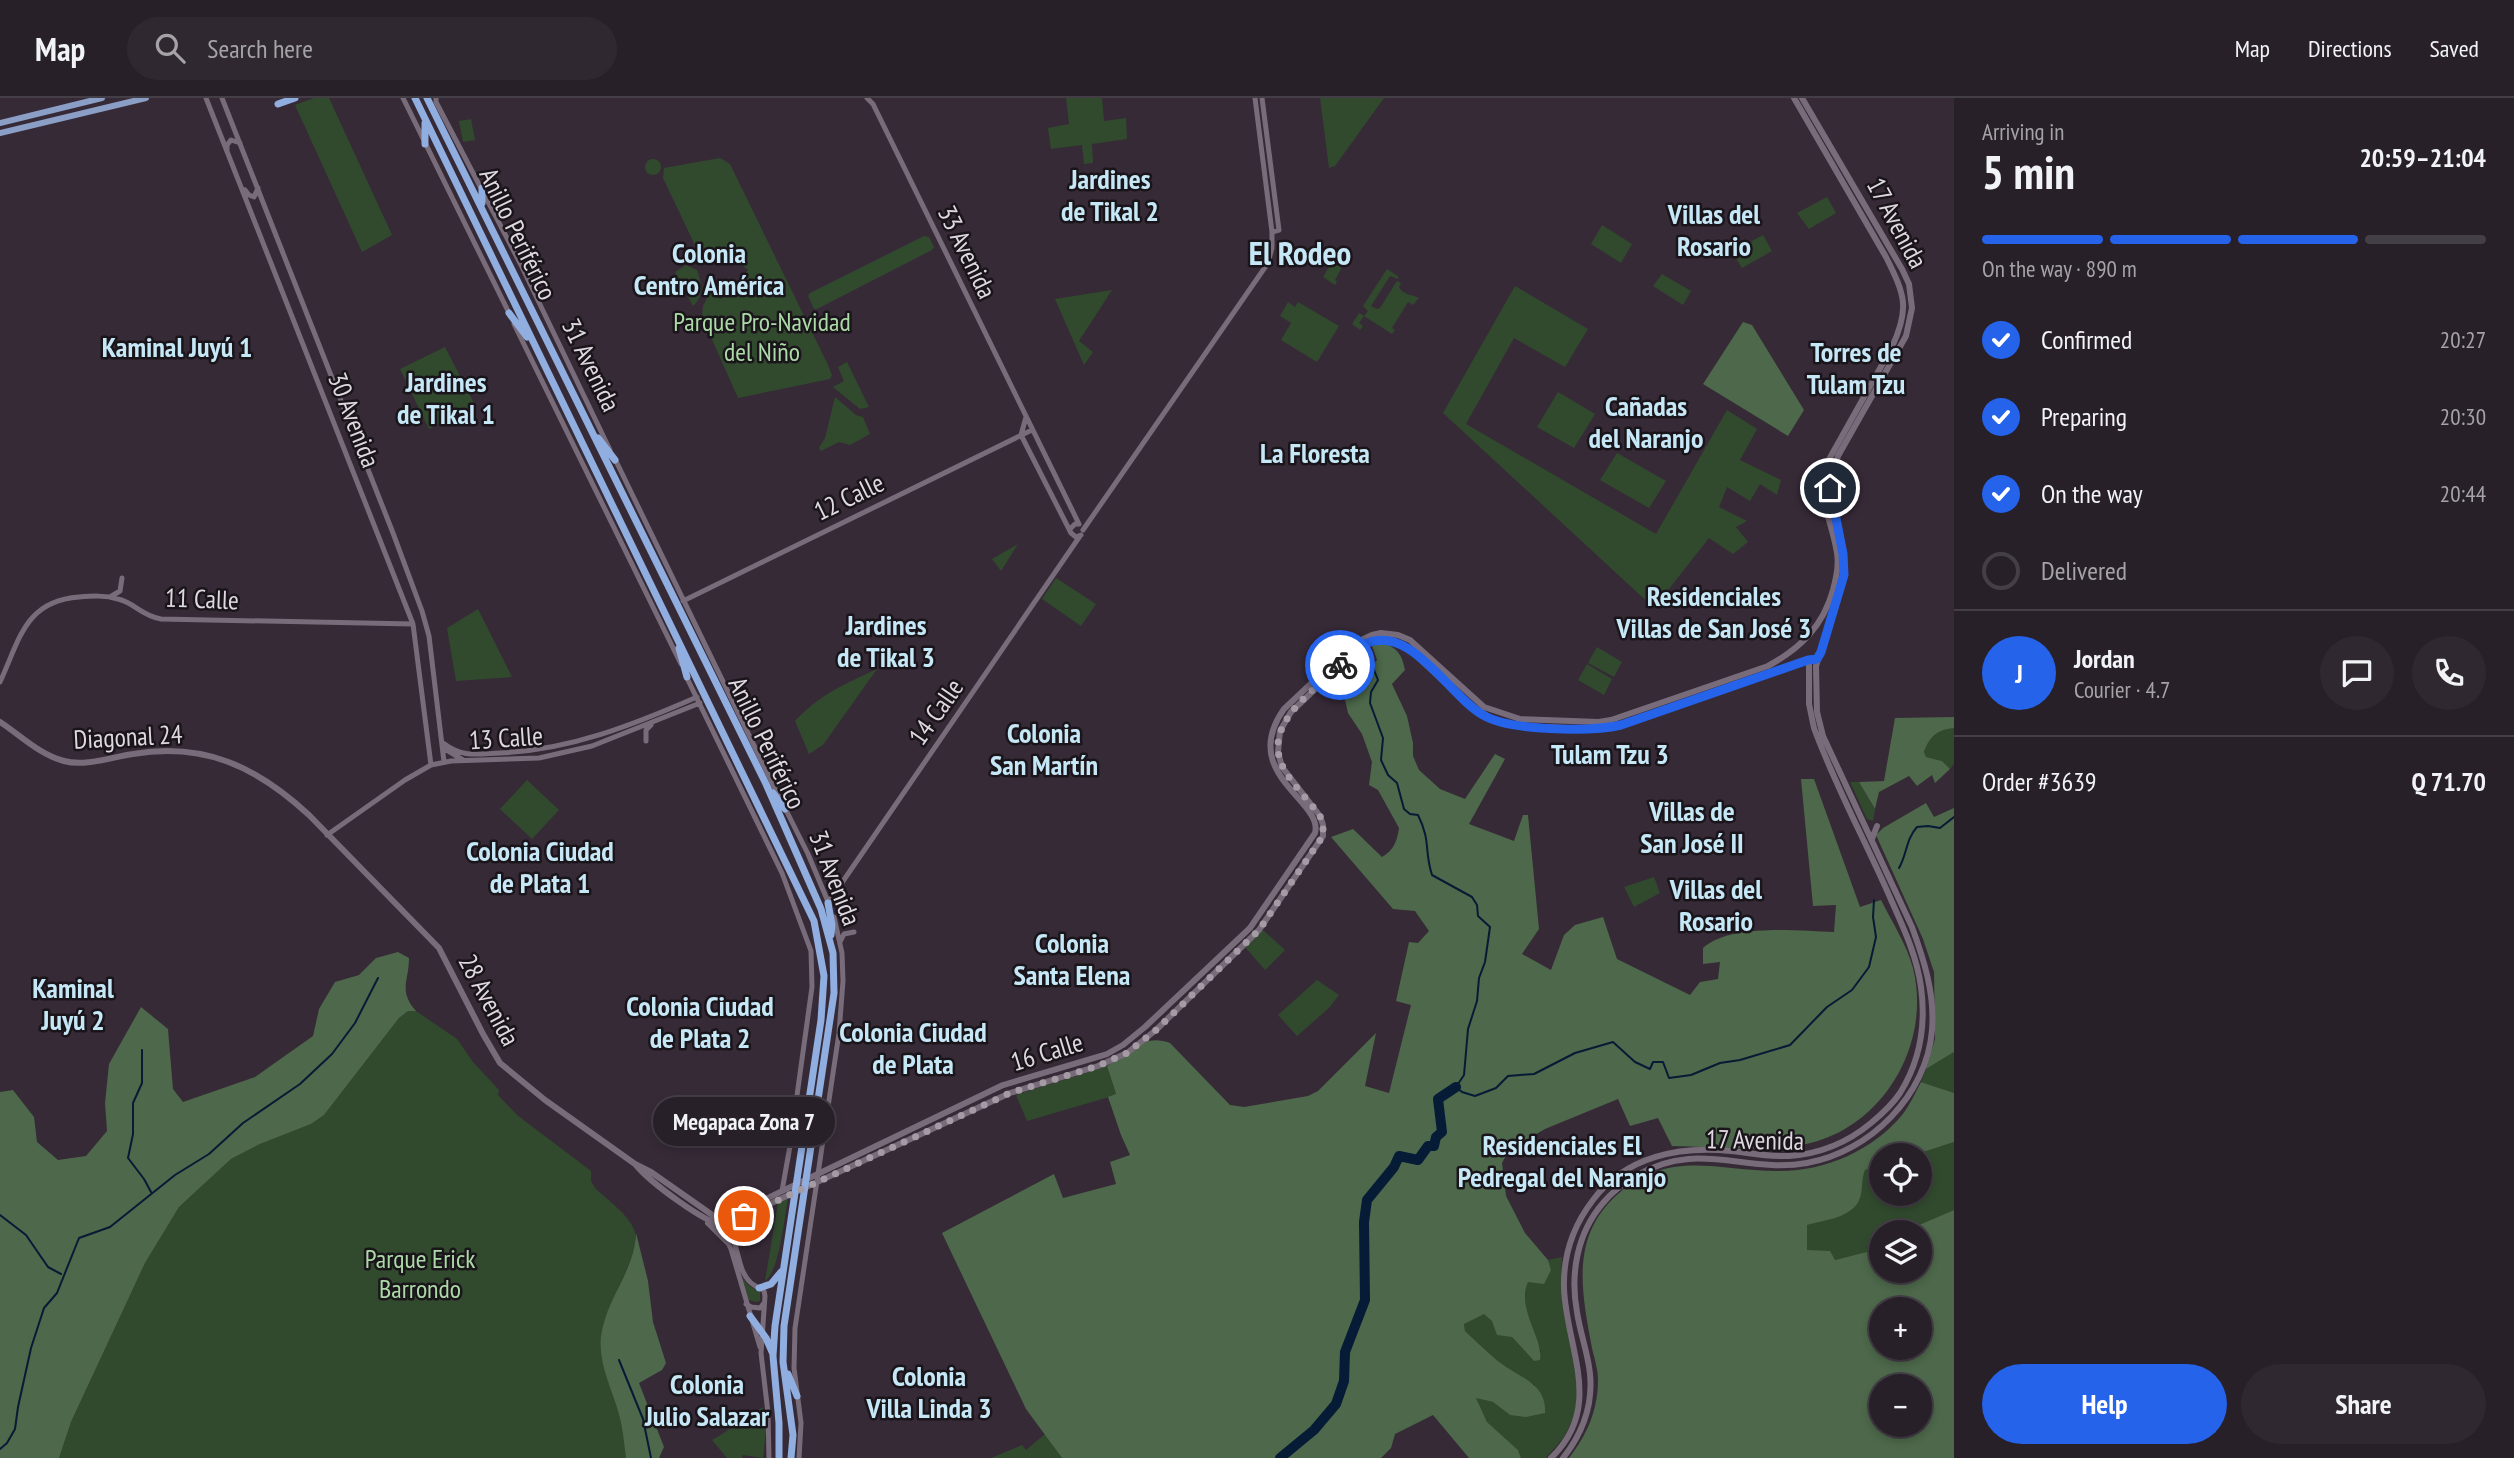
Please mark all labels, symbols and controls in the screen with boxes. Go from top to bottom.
search box [127,17,617,80]
text: Map [35,27,85,70]
icon: search [151,29,189,67]
text: Search here [207,32,313,65]
text: Map [2235,33,2270,64]
text: Directions [2308,33,2392,64]
text: Saved [2430,33,2479,64]
text: Arriving in [1982,117,2064,146]
text: 20:59–21:04 [2359,141,2486,174]
text: 5 min [1982,142,2075,202]
district label: Jardines de Tikal 2 [1061,160,1159,229]
street label: Anillo Periférico [472,162,565,305]
street label: 17 Avenida [1860,172,1935,274]
district label: Villas del Rosario [1667,195,1760,264]
street label: 33 Avenida [931,200,1004,304]
district label: El Rodeo [1249,231,1351,274]
district label: Colonia Centro América [634,234,784,303]
text: On the way · 890 m [1982,254,2137,283]
park label: Parque Pro-Navidad del Niño [673,305,851,368]
street label: 31 Avenida [555,313,628,417]
icon: check [1982,321,2020,359]
text: Confirmed [2041,323,2132,356]
text: 20:27 [2440,325,2486,354]
district label: Kaminal Juyú 1 [102,328,252,365]
district label: Torres de Tulam Tzu [1807,333,1905,402]
district label: Jardines de Tikal 1 [397,363,495,432]
street label: 30 Avenida [321,368,388,472]
district label: Cañadas del Naranjo [1589,387,1703,456]
icon: check [1982,398,2020,436]
text: Preparing [2041,400,2127,433]
text: 20:30 [2440,402,2486,431]
district label: La Floresta [1260,434,1370,471]
pin [1800,458,1860,518]
street label: 12 Calle [808,466,889,528]
icon: home [1811,469,1849,507]
icon: check [1982,475,2020,513]
text: On the way [2041,477,2143,510]
text: 20:44 [2440,479,2486,508]
text: Delivered [2041,554,2127,587]
district label: Residenciales Villas de San José 3 [1616,577,1811,646]
street label: 11 Calle [165,581,239,616]
district label: Jardines de Tikal 3 [837,606,935,675]
courier [1305,630,1375,700]
button: chat [2320,636,2394,710]
button: phone [2412,636,2486,710]
text: Jordan [2074,642,2135,675]
icon: bike [1321,646,1359,684]
text: J [2015,657,2023,690]
street label: Anillo Periférico [721,671,814,814]
street label: 14 Calle [901,672,970,751]
text: Courier · 4.7 [2074,675,2170,704]
district label: Colonia San Martín [990,714,1098,783]
street label: Diagonal 24 [73,717,184,756]
street label: 13 Calle [468,718,544,757]
district label: Tulam Tzu 3 [1551,735,1669,772]
text: Order #3639 [1982,765,2097,798]
text: Q 71.70 [2411,765,2486,798]
district label: Villas de San José II [1640,792,1744,861]
street label: 31 Avenida [802,826,869,930]
district label: Colonia Ciudad de Plata 1 [466,832,614,901]
district label: Villas del Rosario [1669,870,1762,939]
district label: Colonia Santa Elena [1014,924,1130,993]
street label: 28 Avenida [452,948,527,1051]
district label: Kaminal Juyú 2 [32,969,114,1038]
district label: Colonia Ciudad de Plata 2 [626,987,774,1056]
district label: Colonia Ciudad de Plata [839,1013,987,1082]
street label: 16 Calle [1007,1025,1087,1078]
callout: Megapaca Zona 7 [653,1097,835,1146]
text: Megapaca Zona 7 [673,1107,815,1136]
street label: 17 Avenida [1706,1122,1804,1157]
district label: Residenciales El Pedregal del Naranjo [1458,1126,1666,1195]
map controls [1869,1143,1932,1437]
button: locate [1869,1143,1932,1206]
pin [714,1186,774,1246]
icon: bag [725,1197,763,1235]
button: layers [1869,1220,1932,1283]
park label: Parque Erick Barrondo [365,1242,475,1305]
button: + [1869,1297,1932,1360]
district label: Colonia Villa Linda 3 [865,1357,992,1426]
button: Help [1982,1364,2227,1444]
button: Share [2241,1364,2486,1444]
district label: Colonia Julio Salazar [644,1365,770,1434]
button: − [1869,1374,1932,1437]

